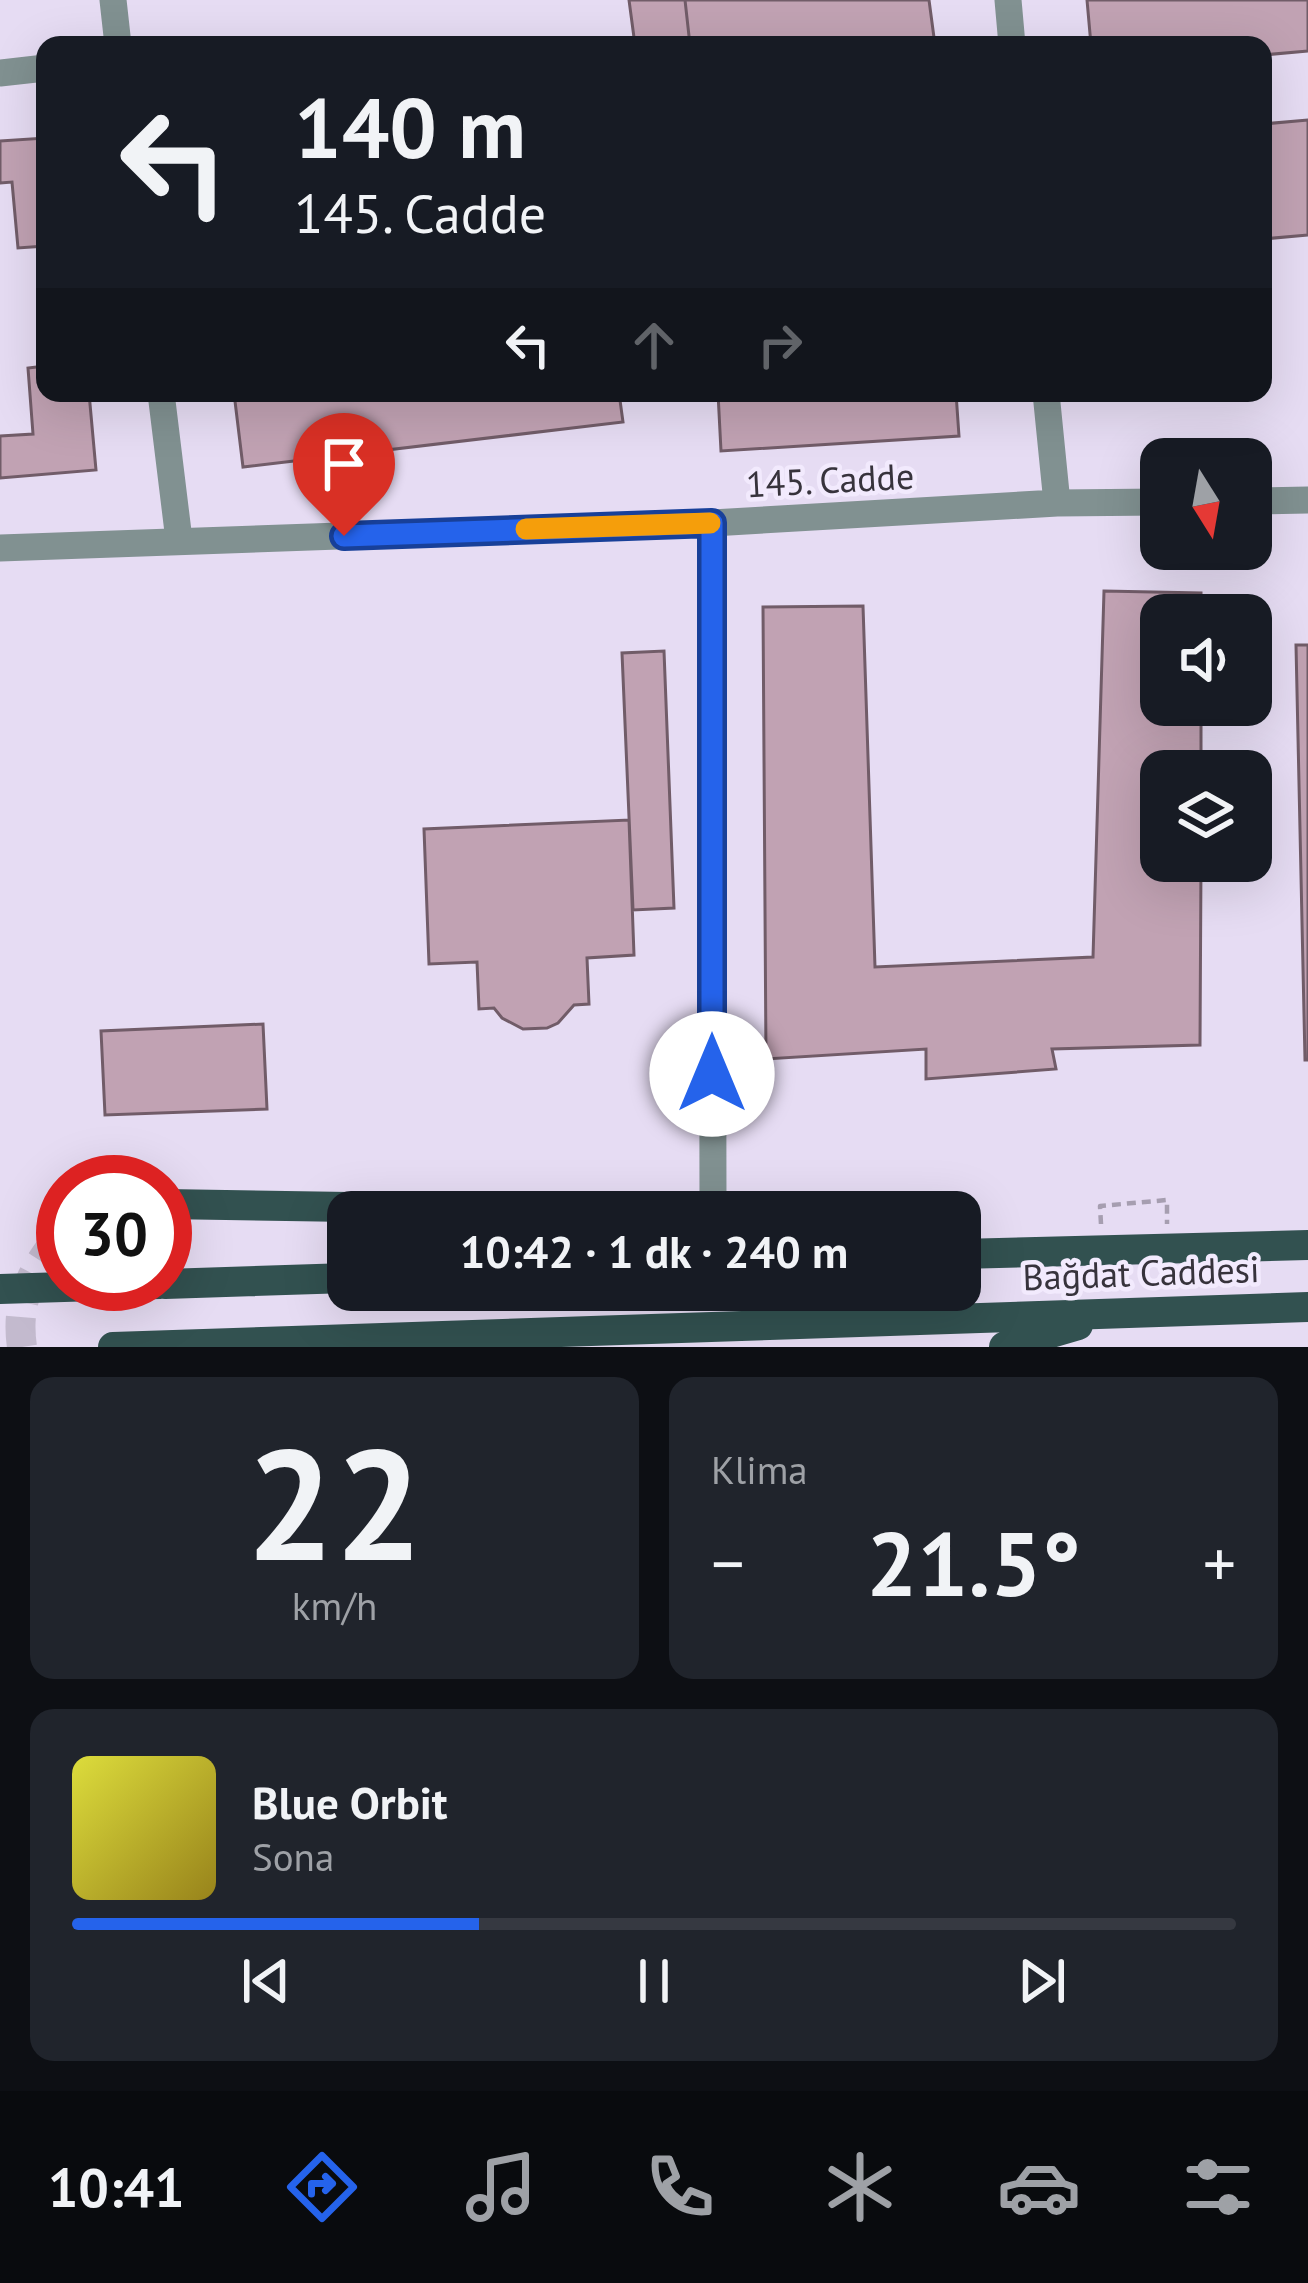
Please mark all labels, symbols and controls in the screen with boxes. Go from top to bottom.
text: 140 m [294,72,526,181]
icon: left [96,84,252,240]
text: 145. Cadde [294,178,546,248]
icon: left [495,312,561,378]
icon: ahead [621,312,687,378]
icon: right [747,312,813,378]
pin [293,413,395,536]
icon: arrive [311,431,377,497]
north arrow [1140,438,1272,570]
map controls [1140,438,1272,882]
street label: 145. Cadde [745,452,915,507]
button: sound [1140,594,1272,726]
button: layers [1140,750,1272,882]
position arrow [649,1011,775,1137]
speed limit sign: 30 [36,1155,192,1311]
text: 10:42 · 1 dk · 240 m [460,1222,848,1280]
street label: Bağdat Caddesi [1022,1245,1260,1300]
text: 22 [246,1401,423,1603]
text: Klima [711,1444,808,1495]
text: 21.5° [866,1504,1081,1621]
text: − [711,1520,744,1605]
text: + [1203,1520,1236,1605]
text: km/h [292,1580,377,1631]
text: Blue Orbit [252,1773,448,1831]
text: Sona [252,1831,334,1882]
icon: previous [233,1948,299,2014]
icon: pause [621,1948,687,2014]
icon: next [1009,1948,1075,2014]
icon: directions [280,2145,364,2229]
icon: music [459,2145,543,2229]
icon: phone [638,2145,722,2229]
icon: climate [818,2145,902,2229]
icon: car [997,2145,1081,2229]
icon: filters [1176,2145,1260,2229]
text: 10:41 [48,2152,185,2222]

